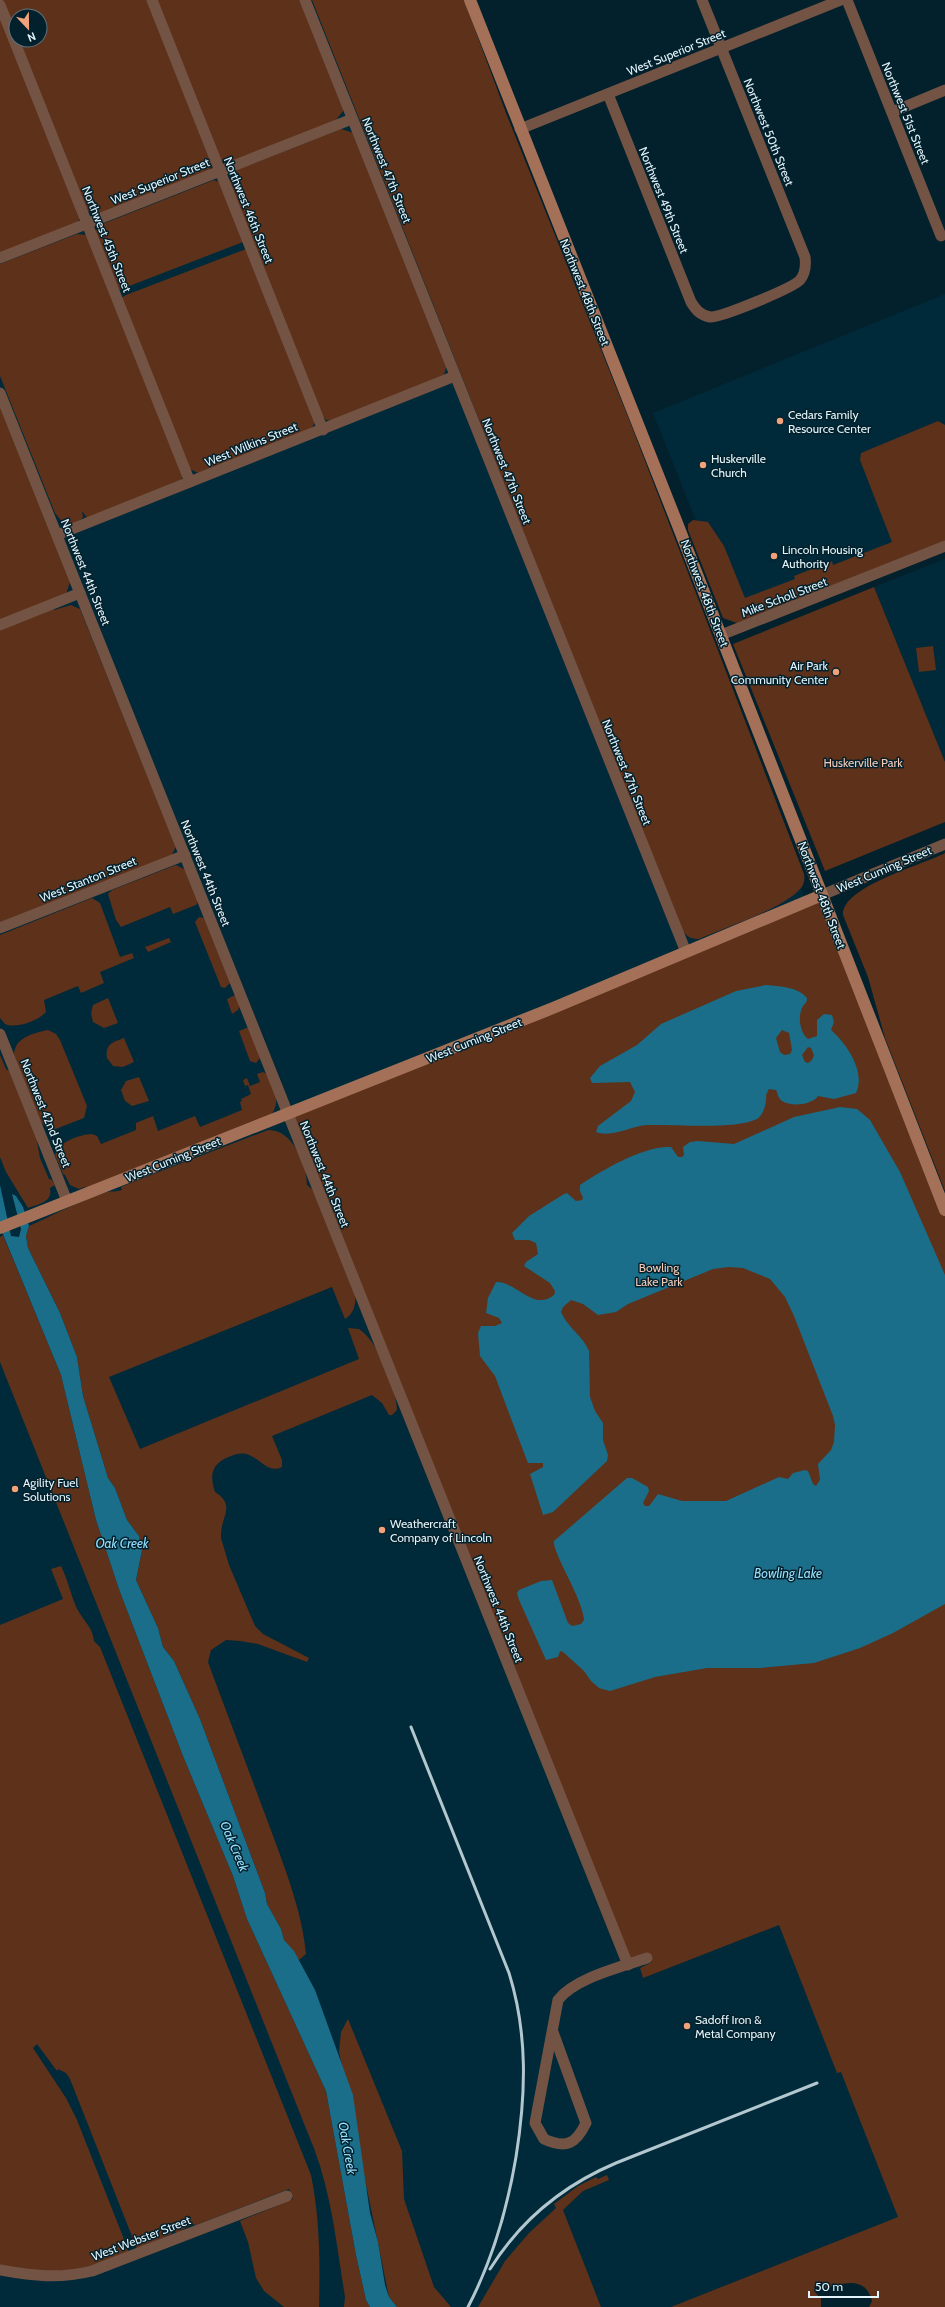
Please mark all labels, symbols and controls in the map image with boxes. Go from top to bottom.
north arrow [8,8,48,48]
street label: West Superior Street [624,25,728,79]
text: N [26,29,38,45]
street label: Northwest 51st Street [879,60,933,166]
street label: Northwest 50th Street [741,76,797,188]
street label: Northwest 47th Street [359,115,415,225]
street label: Northwest 49th Street [636,145,692,255]
street label: West Superior Street [108,154,212,208]
street label: Northwest 46th Street [221,155,277,265]
street label: Northwest 45th Street [79,184,135,294]
street label: Northwest 48th Street [557,236,613,348]
place label: Cedars Family Resource Center [788,407,871,436]
street label: Northwest 47th Street [479,416,535,526]
marker: Cedars Family Resource Center [775,416,785,426]
street label: West Wilkins Street [203,419,299,469]
place label: Huskerville Church [711,451,766,480]
marker: Huskerville Church [698,460,708,470]
street label: Northwest 44th Street [58,517,114,627]
street label: Northwest 48th Street [678,537,732,649]
place label: Lincoln Housing Authority [782,542,864,571]
marker: Lincoln Housing Authority [769,551,779,561]
street label: Mike Scholl Street [739,574,829,620]
place label: Air Park Community Center [731,658,829,687]
marker: Air Park Community Center [831,667,841,677]
street label: Northwest 47th Street [599,717,655,827]
park label: Huskerville Park [823,755,903,770]
street label: Northwest 44th Street [178,818,234,928]
street label: Northwest 48th Street [795,839,849,951]
street label: West Cuming Street [834,842,934,896]
street label: West Stanton Street [38,853,138,905]
street label: West Cuming Street [424,1014,524,1066]
street label: Northwest 42nd Street [17,1057,75,1169]
street label: Northwest 44th Street [297,1119,353,1229]
street label: West Cuming Street [123,1133,223,1185]
park label: Bowling Lake Park [635,1260,683,1289]
place label: Agility Fuel Solutions [23,1475,78,1504]
marker: Agility Fuel Solutions [10,1484,20,1494]
place label: Weathercraft Company of Lincoln [390,1516,492,1545]
marker: Weathercraft Company of Lincoln [377,1525,387,1535]
water label: Oak Creek [95,1535,149,1551]
street label: Northwest 44th Street [471,1554,527,1664]
water label: Bowling Lake [754,1565,822,1581]
water label: Oak Creek [217,1818,253,1874]
place label: Sadoff Iron & Metal Company [695,2012,775,2041]
marker: Sadoff Iron & Metal Company [682,2021,692,2031]
water label: Oak Creek [336,2120,361,2176]
street label: West Webster Street [89,2212,193,2264]
scale bar [809,2273,878,2299]
text: 50 m [815,2279,843,2294]

